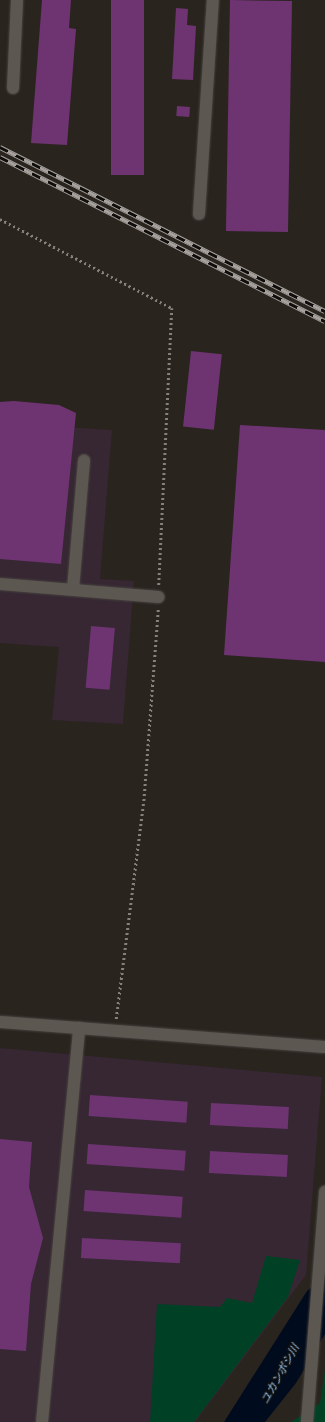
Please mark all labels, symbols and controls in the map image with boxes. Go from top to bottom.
water label: ユカンボシ川 [258,1342,302,1406]

